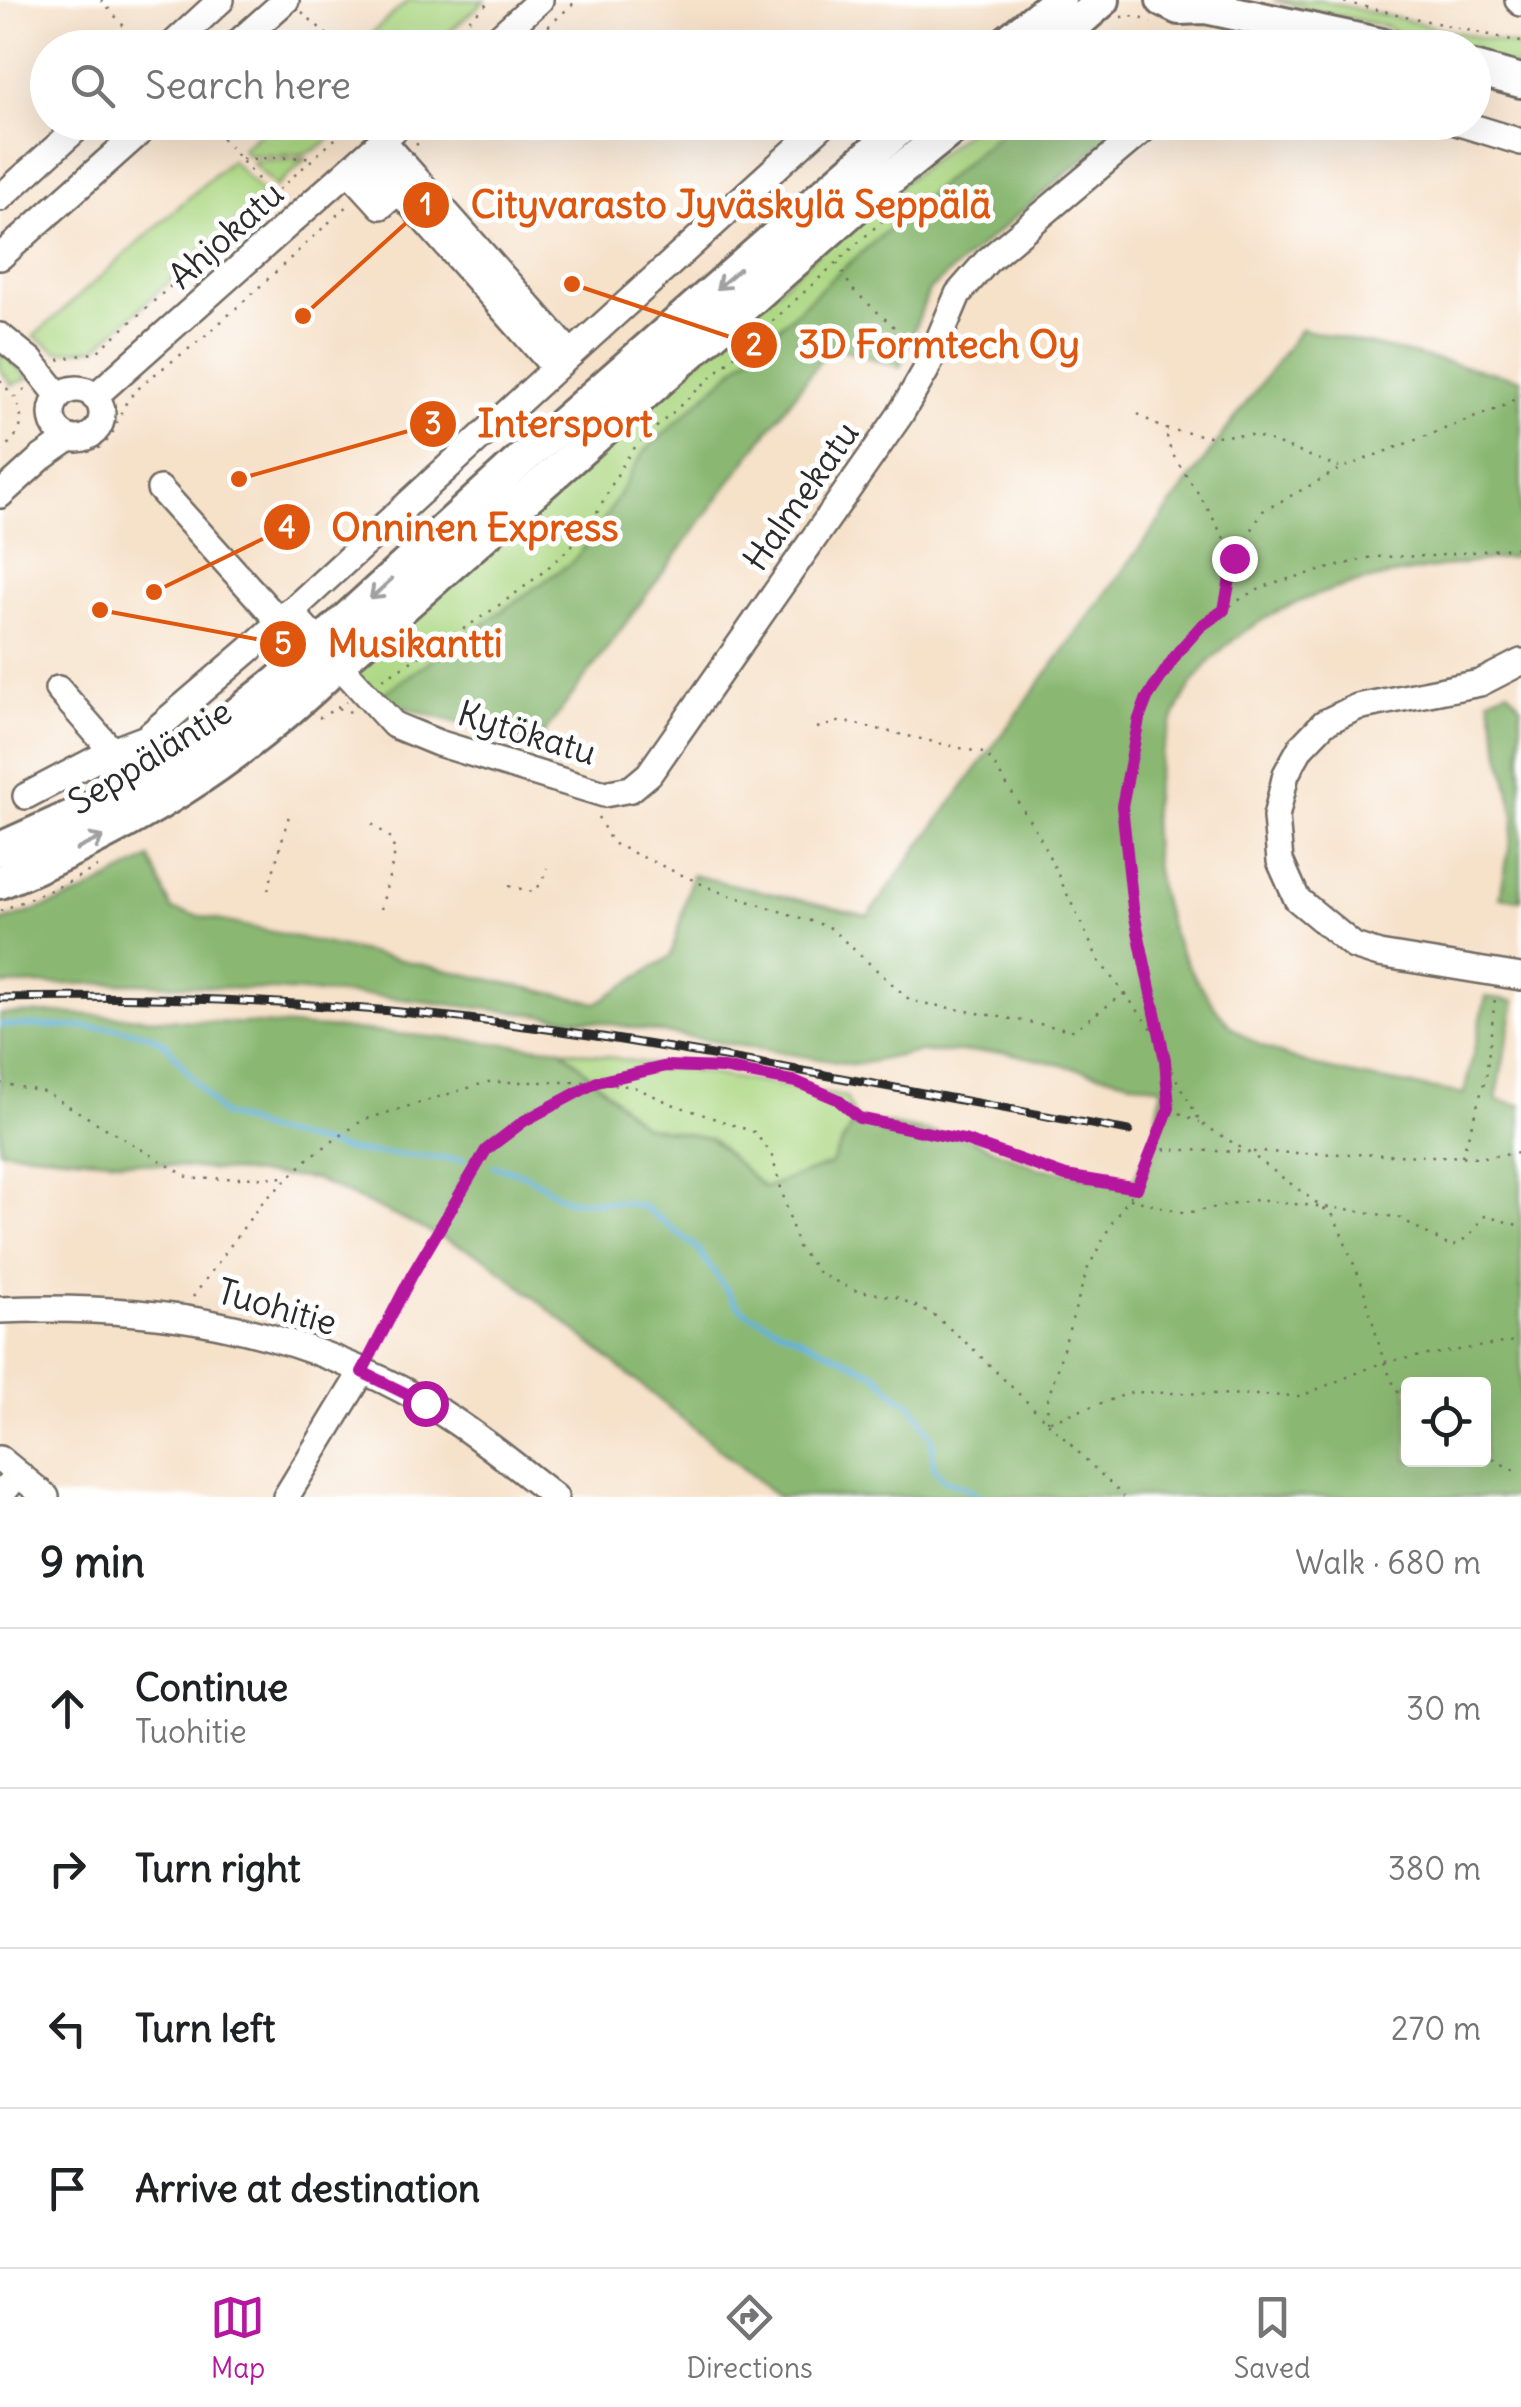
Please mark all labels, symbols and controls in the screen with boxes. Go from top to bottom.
search box [30,30,1491,140]
icon: search [65,58,120,113]
text: Search here [145,62,351,109]
street label: Ahjokatu [159,171,292,297]
callout: Cityvarasto Jyväskylä Seppälä [401,171,1011,239]
text: Cityvarasto Jyväskylä Seppälä [471,181,991,228]
text: 1 [420,185,432,223]
one-way arrow [716,267,741,290]
callout: 3D Formtech Oy [729,311,1100,379]
text: 3D Formtech Oy [798,321,1080,368]
text: 2 [746,325,762,363]
callout: Intersport [408,390,673,458]
text: Intersport [478,400,653,447]
text: 3 [424,404,442,442]
street label: Halmekatu [733,412,868,579]
callout: Onninen Express [262,493,639,561]
text: Onninen Express [331,504,619,551]
text: 4 [278,508,296,546]
route end [1212,536,1258,582]
one-way arrow [370,577,394,601]
callout: Musikantti [258,610,523,678]
text: Musikantti [327,620,503,667]
text: 5 [274,624,292,662]
street label: Seppäläntie [60,689,239,824]
street label: Kytökatu [453,690,602,774]
one-way arrow [74,833,104,852]
street label: Tuohitie [212,1268,342,1344]
map controls [1401,1377,1491,1467]
button: locate [1401,1377,1491,1467]
route start [403,1381,449,1427]
text: 9 min [40,1536,145,1588]
text: Walk · 680 m [1295,1542,1481,1583]
text: Continue [135,1664,288,1711]
icon: ahead [40,1681,95,1736]
text: 30 m [1406,1688,1481,1729]
text: Tuohitie [135,1711,247,1752]
icon: right [40,1841,95,1896]
text: Turn right [135,1845,301,1892]
text: 380 m [1388,1848,1481,1889]
icon: left [40,2001,95,2056]
text: Turn left [135,2005,275,2052]
text: 270 m [1391,2008,1481,2049]
icon: arrive [40,2161,95,2216]
text: Arrive at destination [135,2165,480,2212]
tab: Map [210,2290,265,2386]
tab: Directions [686,2290,813,2386]
tab: Saved [1234,2290,1311,2386]

